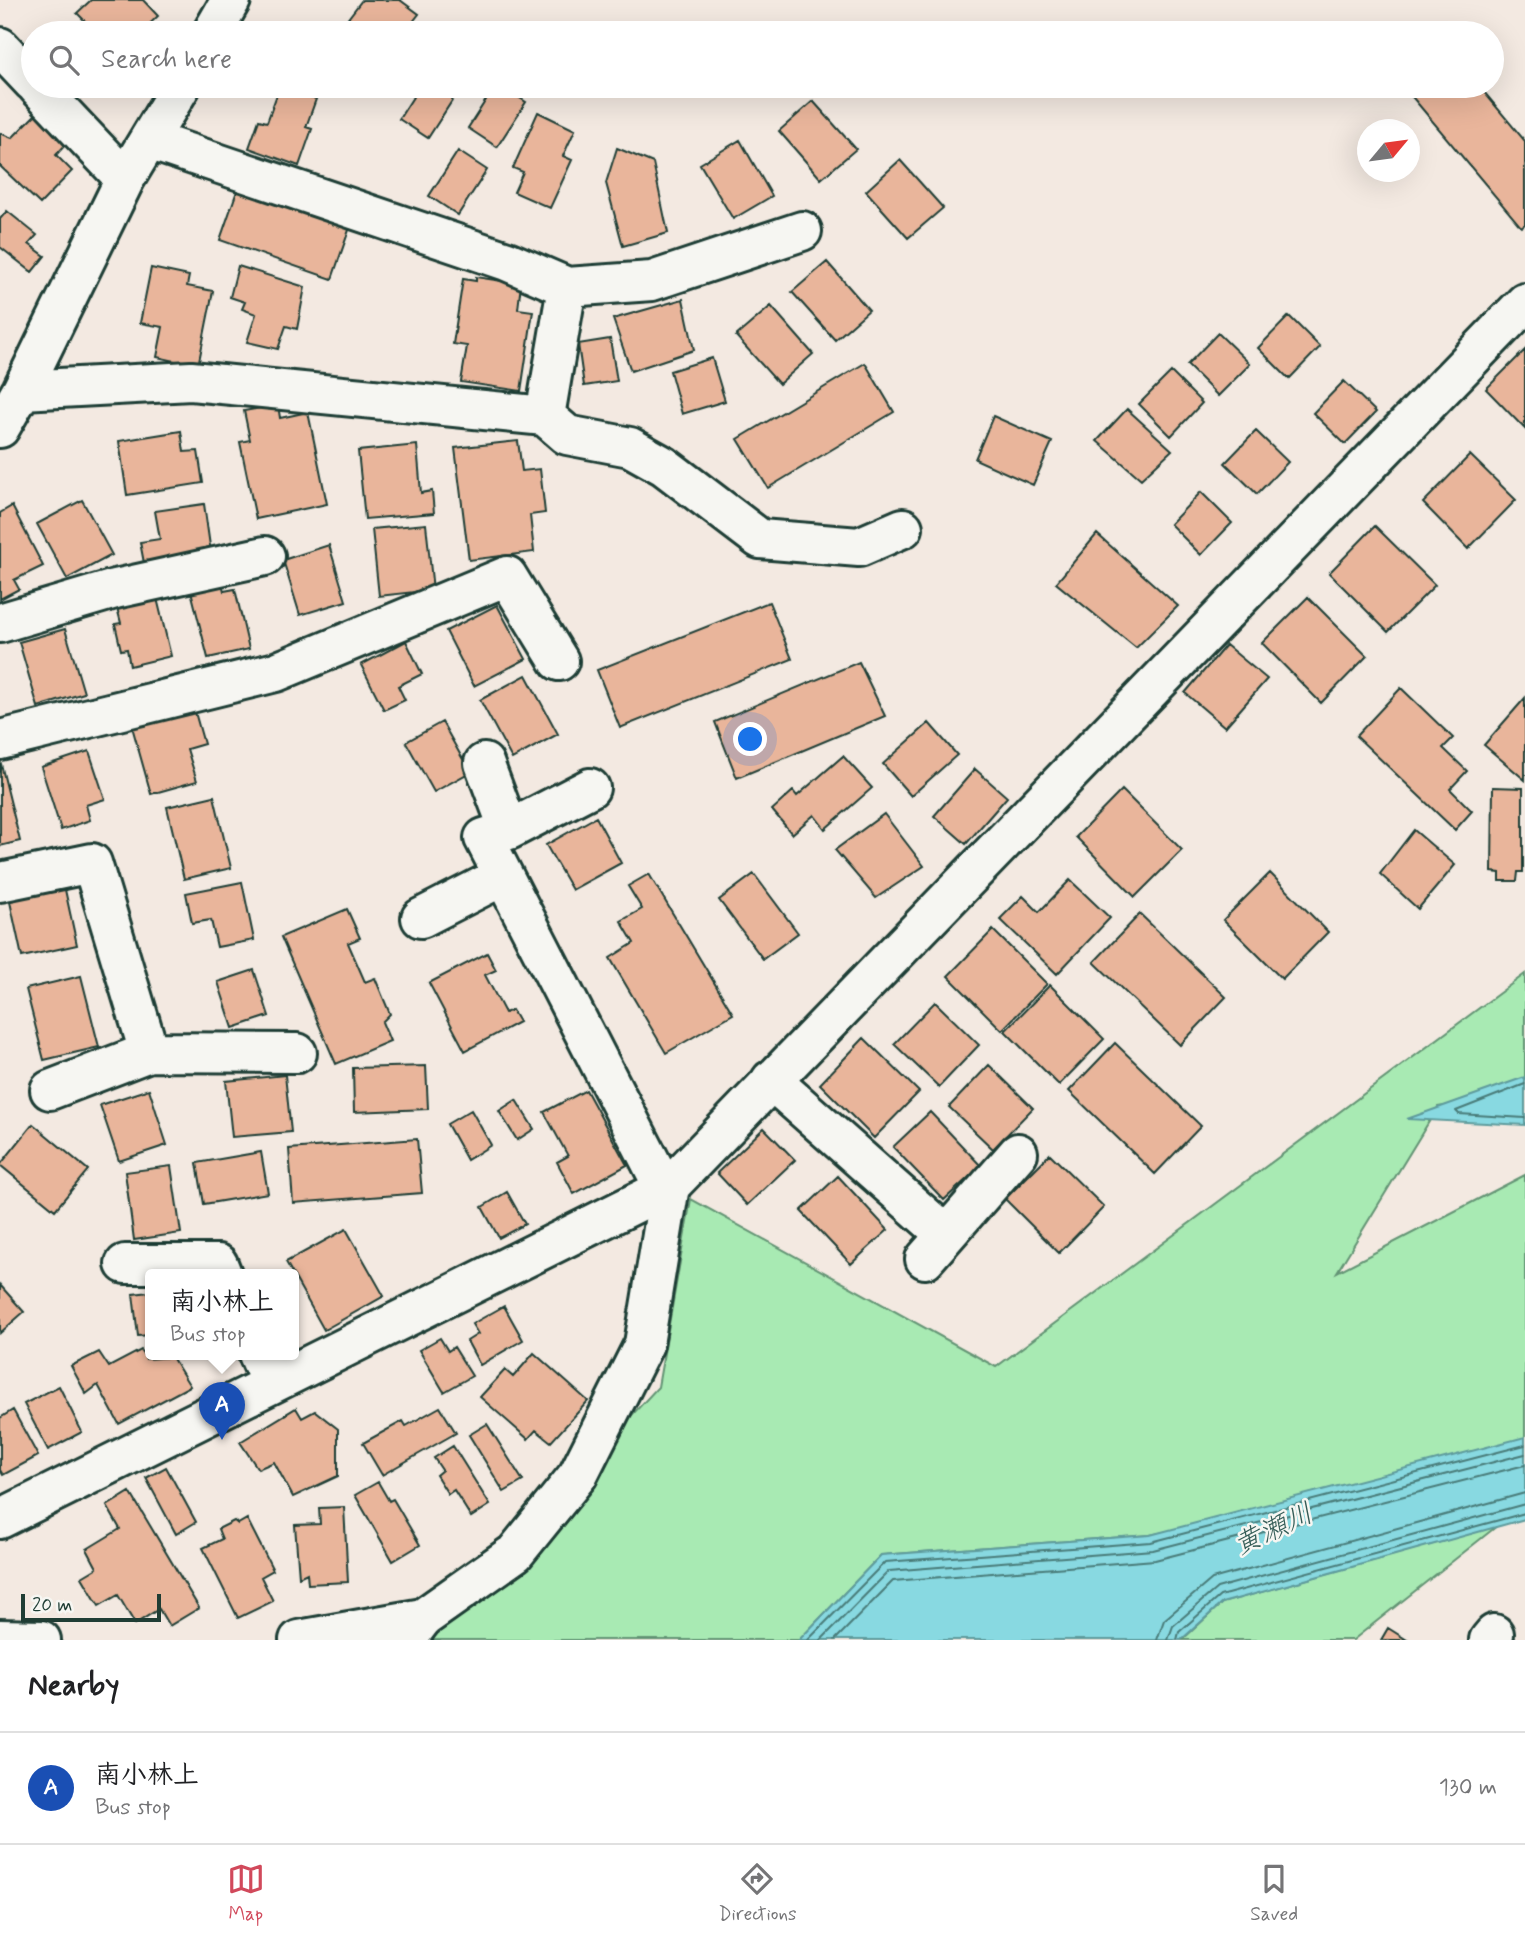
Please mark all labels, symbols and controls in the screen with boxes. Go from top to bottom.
search box [21,21,1504,98]
icon: search [45,41,83,79]
text: Search here [101,43,232,77]
north arrow [1357,119,1420,182]
your location [733,722,767,756]
popup [145,1269,299,1360]
text: 南小林上 [170,1286,274,1320]
text: Bus stop [170,1320,246,1350]
pin: A [199,1382,245,1440]
water label: 黄瀬川 [1228,1495,1320,1565]
scale bar [21,1591,161,1623]
text: 20 m [32,1593,72,1618]
text: Nearby [28,1666,119,1705]
text: 南小林上 [95,1759,199,1793]
text: A [43,1773,59,1803]
text: 130 m [1439,1773,1497,1803]
text: Bus stop [95,1793,171,1823]
tab: Map [227,1860,265,1927]
tab: Directions [718,1860,797,1927]
tab: Saved [1250,1860,1298,1927]

